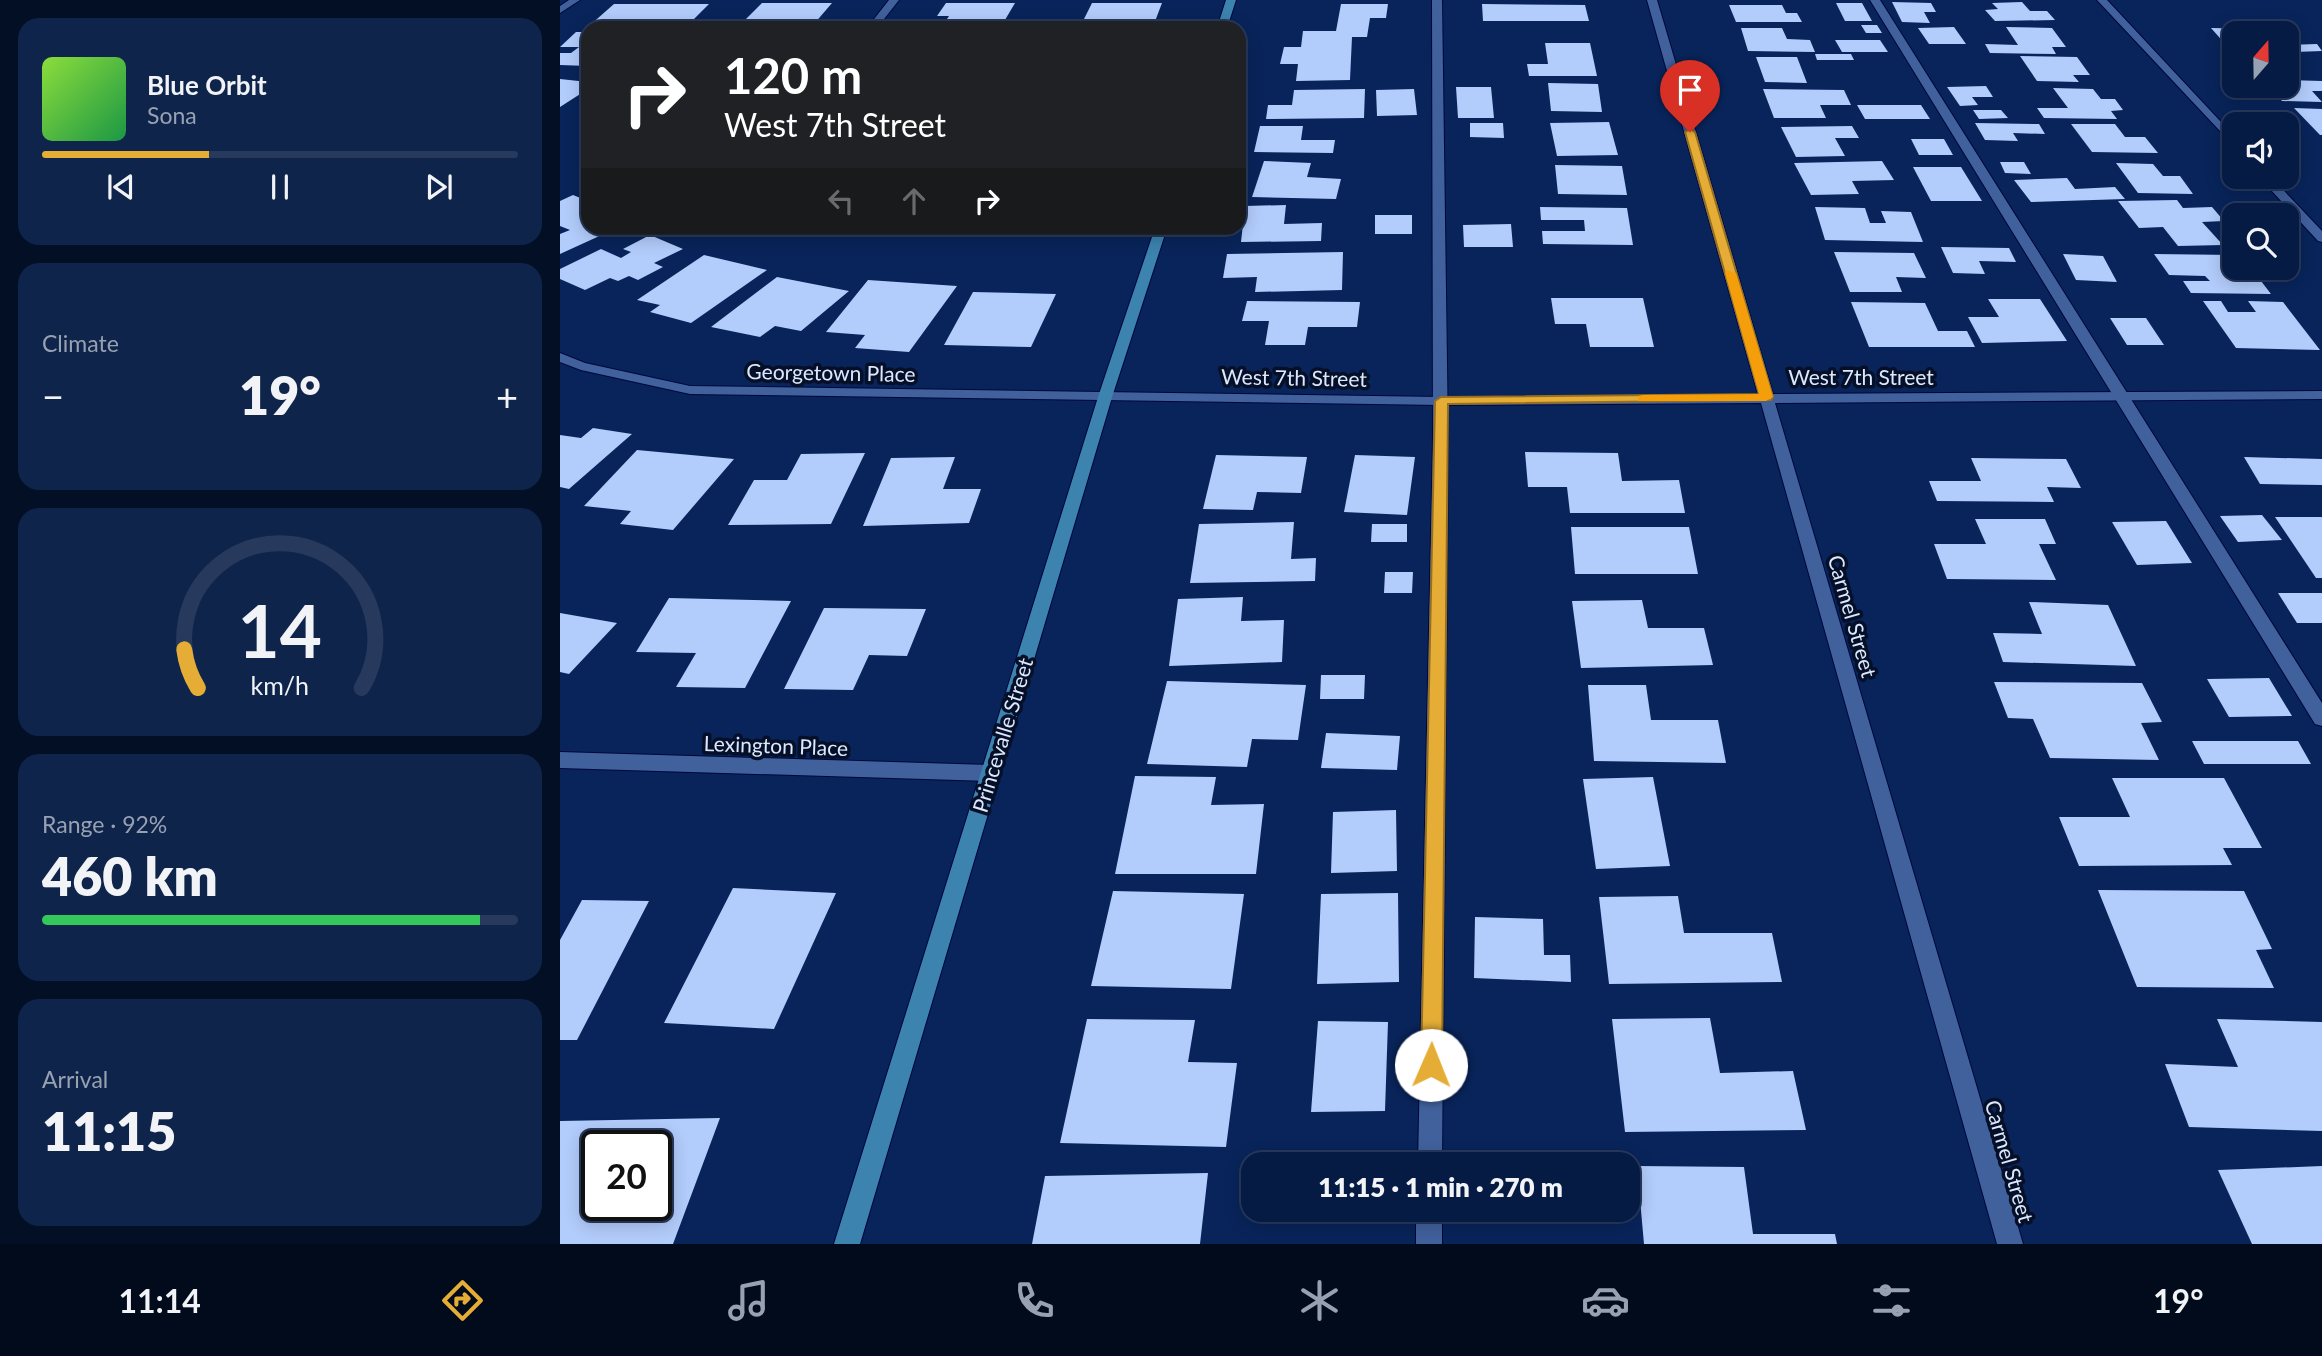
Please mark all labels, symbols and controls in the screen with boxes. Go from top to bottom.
north arrow [2222,21,2300,98]
map controls [2222,21,2299,280]
text: 120 m [724,46,862,104]
icon: right [609,49,700,140]
pin [1660,60,1720,132]
text: Blue Orbit [147,69,267,101]
icon: arrive [1671,71,1709,109]
text: Sona [147,101,197,129]
text: West 7th Street [724,105,946,144]
button: sound [2222,112,2299,189]
icon: previous [102,168,140,206]
icon: pause [261,168,299,206]
icon: next [420,168,458,206]
icon: left [822,182,860,220]
icon: ahead [895,182,933,220]
icon: right [968,182,1006,220]
button: search [2222,203,2299,280]
text: Climate [42,329,119,357]
street label: Georgetown Place [746,358,916,386]
street label: West 7th Street [1221,363,1368,391]
text: 19° [239,364,321,426]
street label: West 7th Street [1788,364,1934,389]
text: − [42,373,64,419]
text: + [496,373,518,419]
street label: Carmel Street [1824,552,1883,680]
text: 14 [238,586,322,674]
street label: Princevalle Street [967,654,1038,815]
text: km/h [251,670,309,700]
street label: Lexington Place [703,730,849,760]
text: Range · 92% [42,810,167,838]
text: 460 km [42,845,218,907]
position arrow [1394,1028,1468,1102]
text: Arrival [42,1065,108,1093]
street label: Carmel Street [1981,1097,2040,1225]
text: 11:15 [42,1100,176,1162]
speed limit sign: 20 [581,1130,672,1221]
text: 11:15 · 1 min · 270 m [1318,1171,1563,1203]
icon: directions [438,1276,487,1325]
icon: music [724,1276,773,1325]
icon: phone [1010,1276,1059,1325]
icon: climate [1295,1276,1344,1325]
icon: car [1581,1276,1630,1325]
icon: filters [1867,1276,1916,1325]
text: 11:14 [118,1281,201,1320]
text: 19° [2153,1281,2203,1320]

